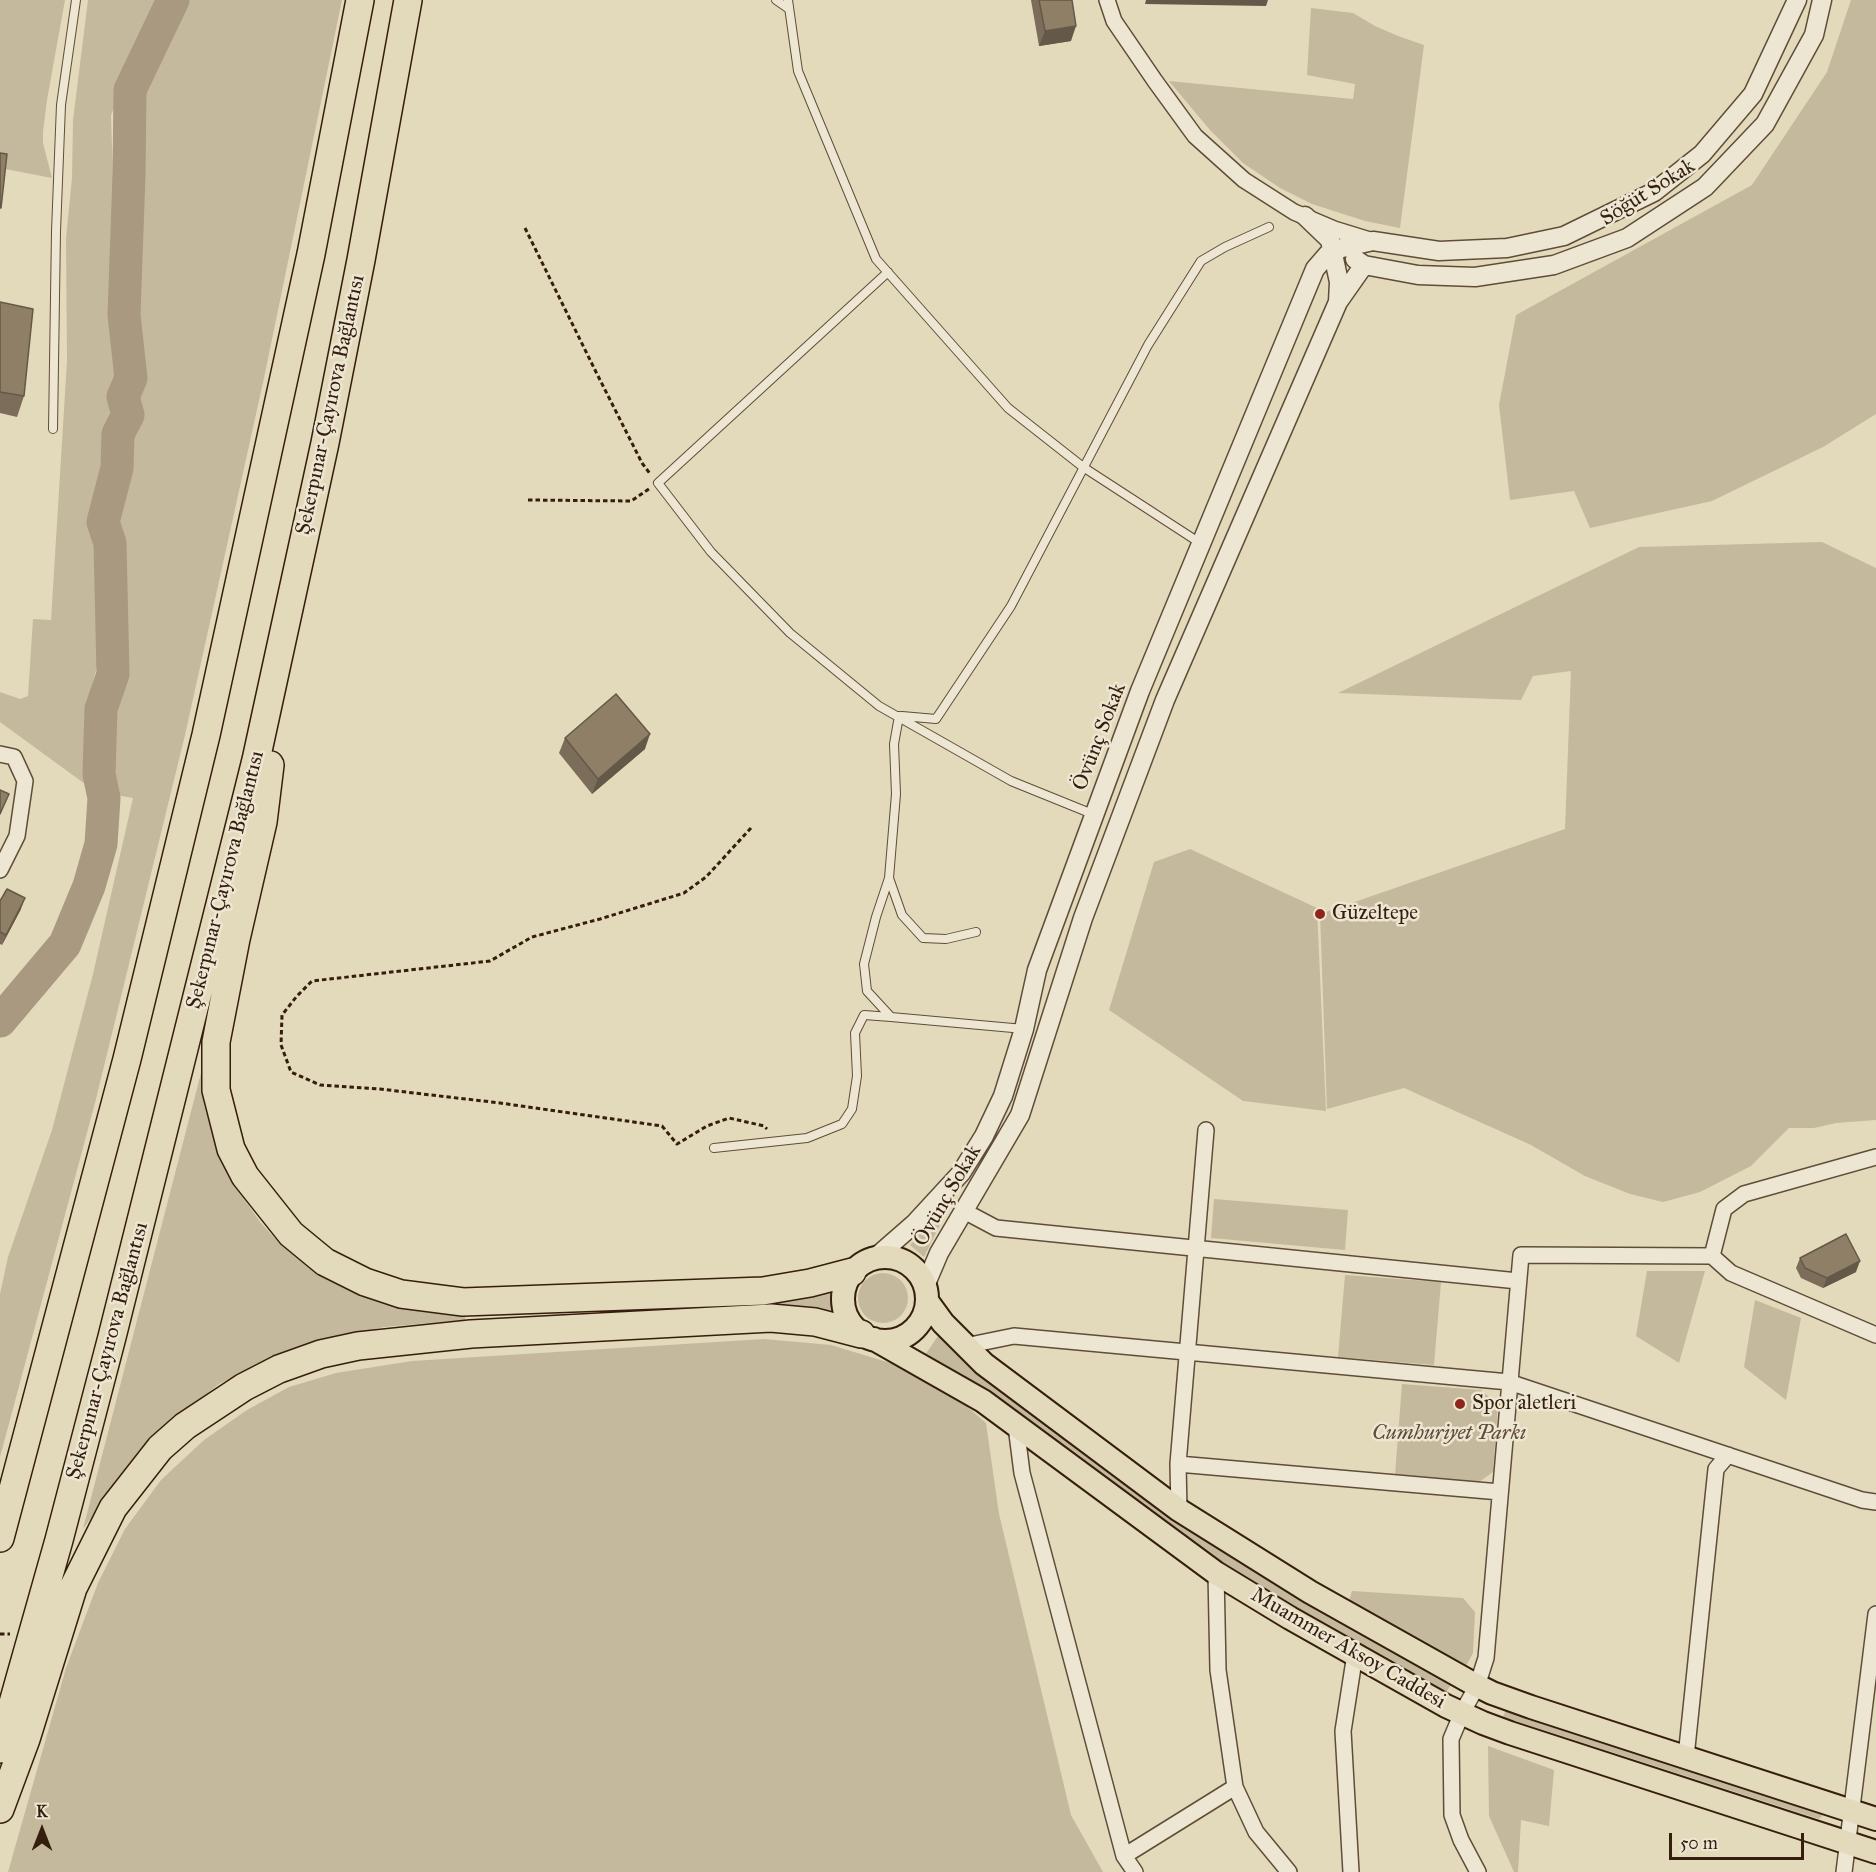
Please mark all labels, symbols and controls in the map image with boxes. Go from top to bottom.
street label: Söğüt Sokak [1596,154,1700,232]
street label: Şekerpınar-Çayırova Bağlantısı [291,273,371,537]
street label: Övünç Sokak [1068,680,1132,794]
street label: Şekerpınar-Çayırova Bağlantısı [182,748,270,1012]
place label: Güzeltepe [1332,901,1418,927]
marker: Güzeltepe [1313,907,1327,921]
street label: Övünç Sokak [909,1141,987,1251]
street label: Şekerpınar-Çayırova Bağlantısı [62,1220,154,1482]
place label: Spor aletleri [1472,1391,1576,1417]
marker: Spor aletleri [1453,1397,1467,1411]
park label: Cumhuriyet Parkı [1372,1421,1526,1447]
street label: Muammer Aksoy Caddesi [1246,1583,1450,1715]
north arrow [12,1800,72,1860]
text: K [36,1802,48,1821]
scale bar [1672,1821,1807,1859]
text: 50 m [1680,1832,1718,1854]

